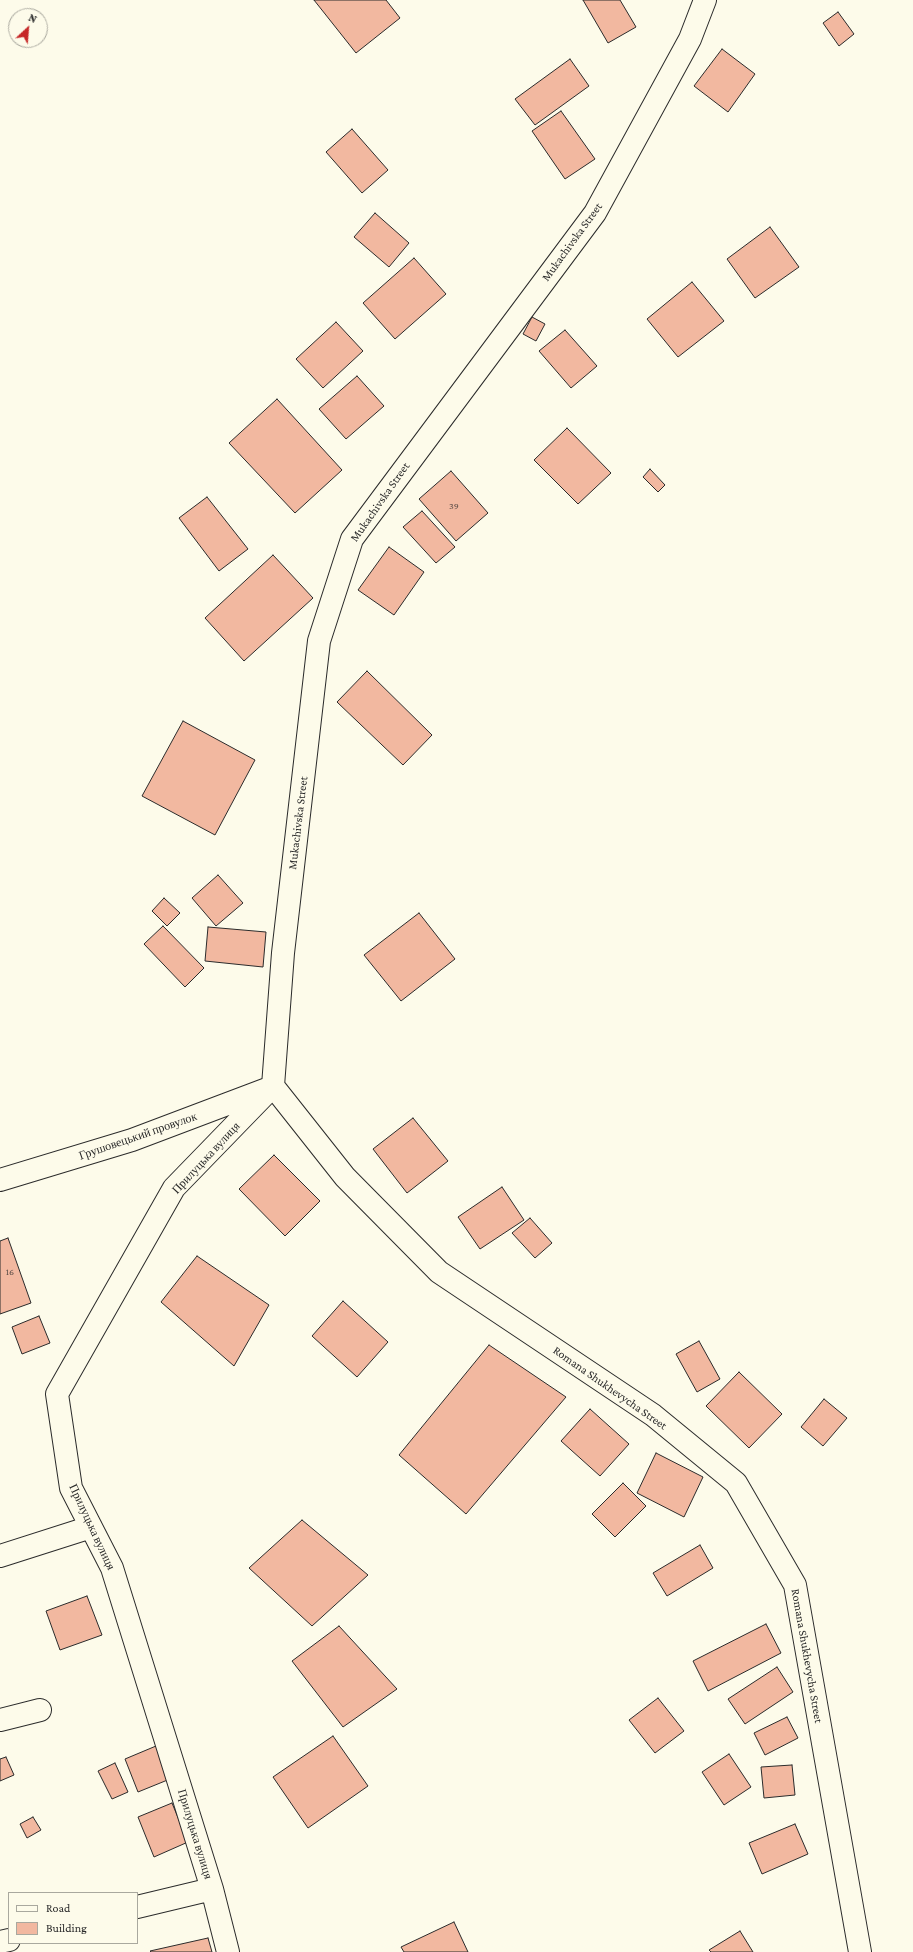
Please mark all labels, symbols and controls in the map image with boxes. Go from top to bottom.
north arrow [8,8,48,48]
text: N [27,11,39,25]
street label: Mukachivska Street [539,200,605,284]
street label: Mukachivska Street [347,459,413,545]
house number: 39 [449,500,459,512]
street label: Mukachivska Street [285,776,311,870]
street label: Грушовецький провулок [77,1109,199,1163]
street label: Прилуцька вулиця [169,1119,243,1197]
house number: 16 [6,1266,14,1278]
street label: Romana Shukhevycha Street [550,1343,670,1433]
street label: Прилуцька вулиця [66,1482,118,1572]
street label: Romana Shukhevycha Street [788,1588,826,1724]
street label: Прилуцька вулиця [174,1787,216,1881]
legend [8,1892,138,1944]
text: Road [46,1901,70,1915]
text: Building [46,1921,87,1935]

